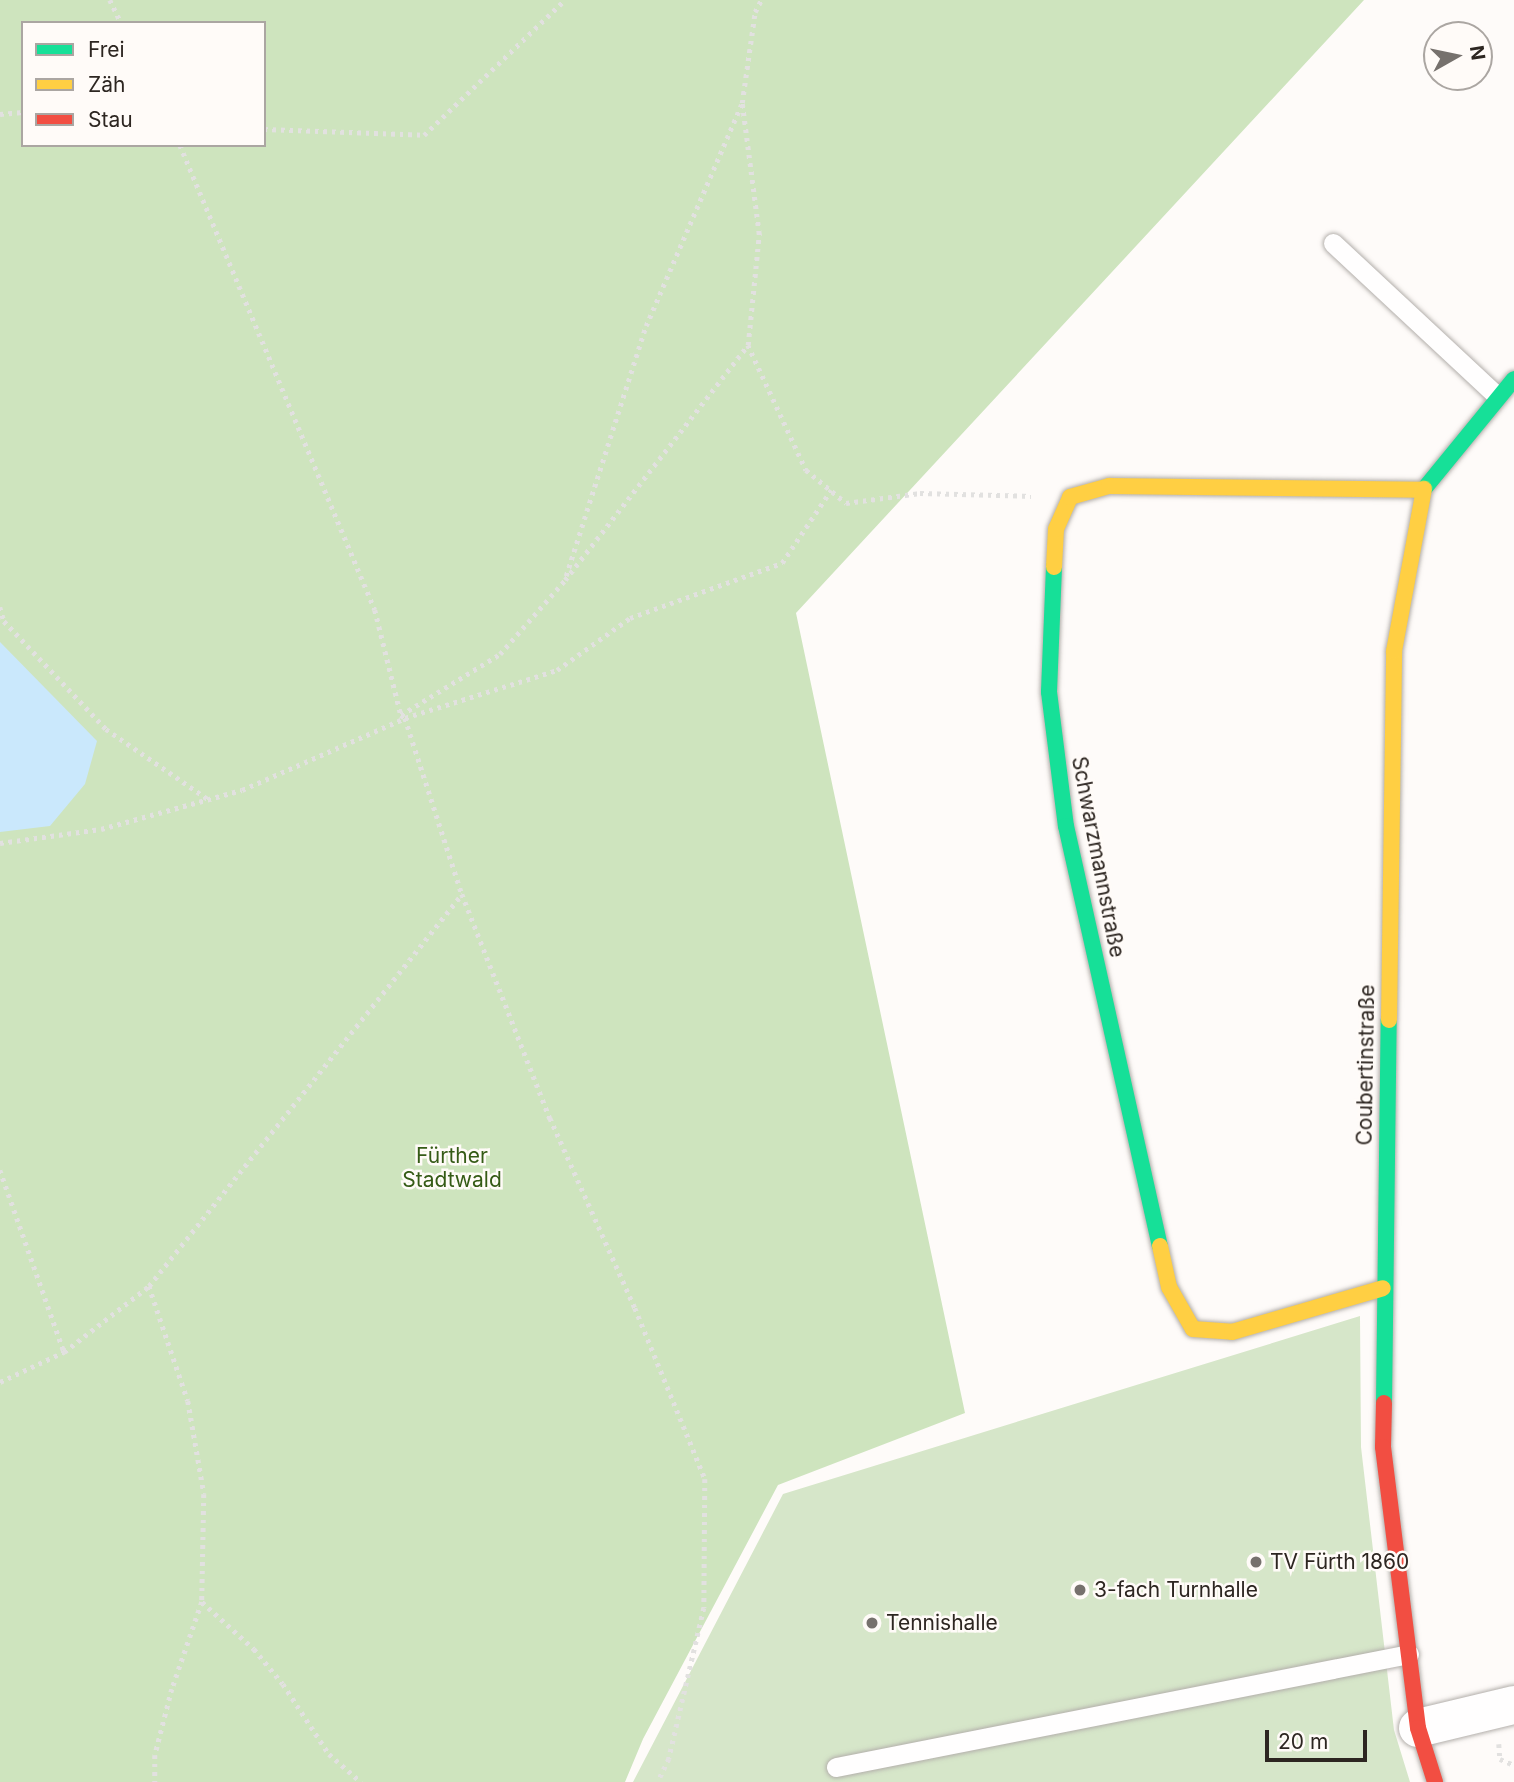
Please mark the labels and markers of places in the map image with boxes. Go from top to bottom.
place label: TV Fürth 1860 [1270,1549,1409,1575]
marker: TV Fürth 1860 [1248,1554,1264,1570]
place label: 3-fach Turnhalle [1094,1577,1258,1603]
marker: 3-fach Turnhalle [1072,1582,1088,1598]
place label: Tennishalle [886,1610,998,1636]
marker: Tennishalle [864,1615,880,1631]

